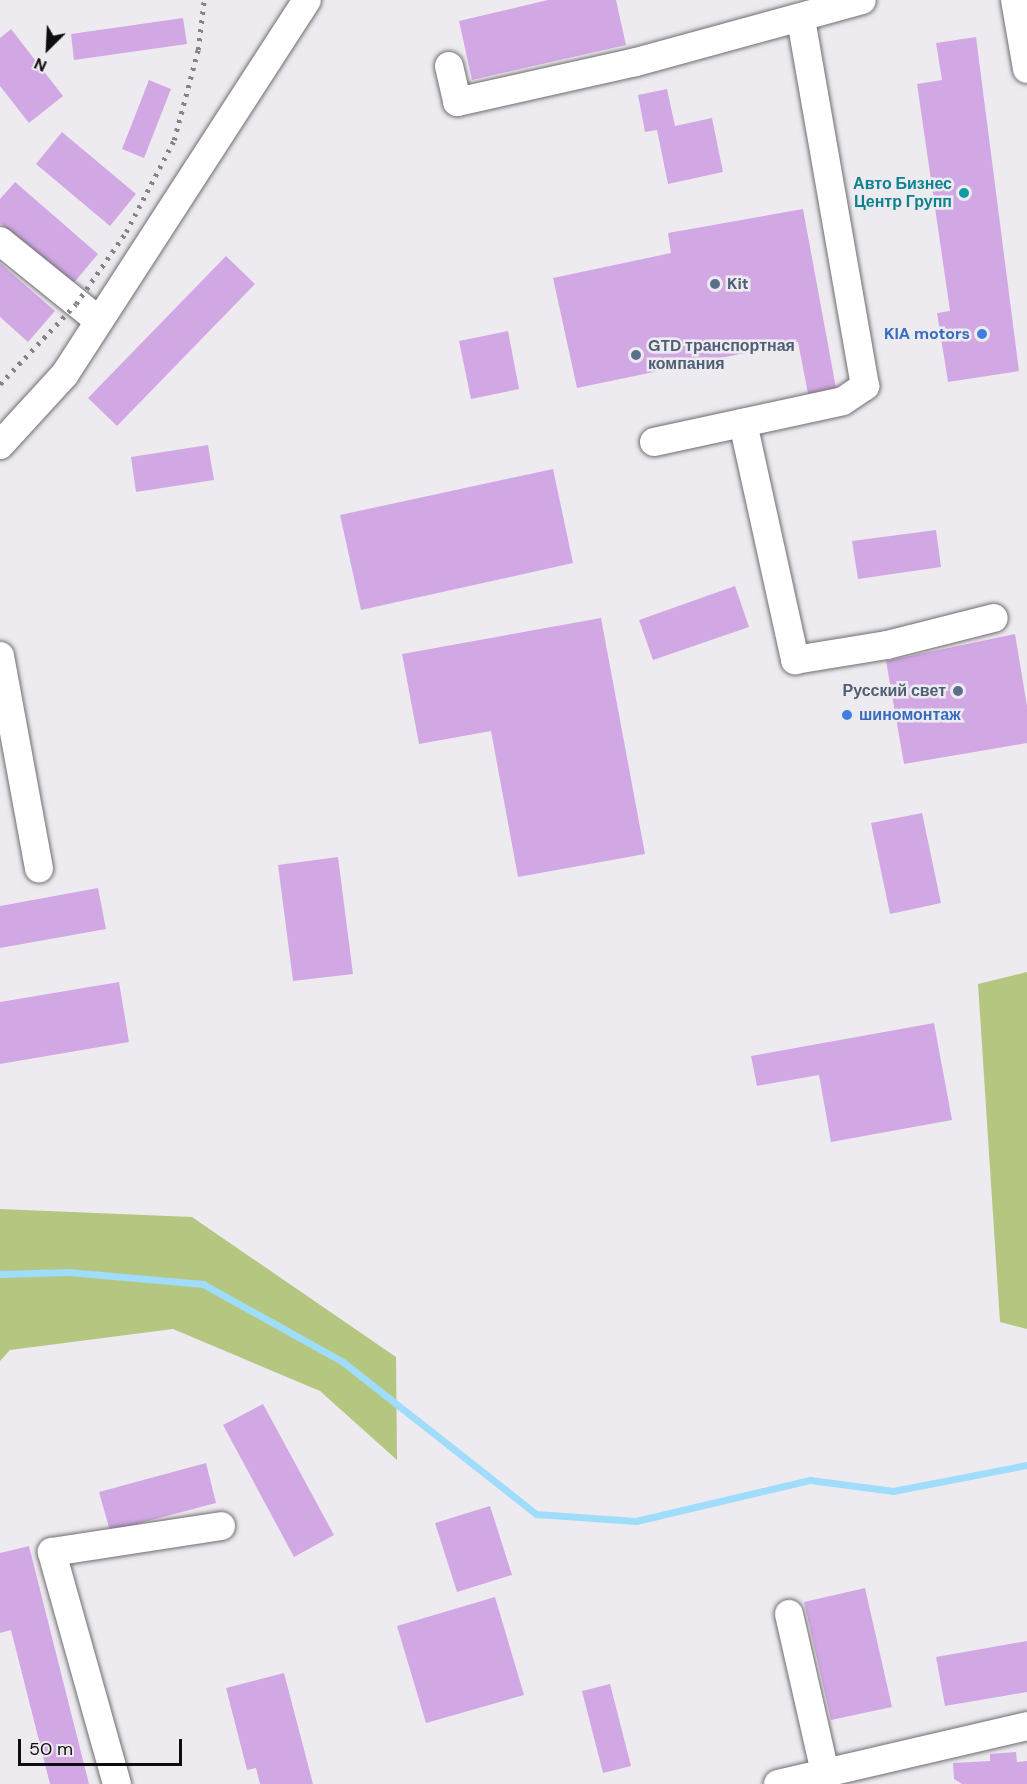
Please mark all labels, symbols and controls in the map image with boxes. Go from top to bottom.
north arrow [18,18,78,78]
text: N [31,53,50,77]
place label: Авто Бизнес Центр Групп [853,174,952,212]
marker: Авто Бизнес Центр Групп [957,186,971,200]
place label: Kit [727,274,749,294]
marker: Kit [708,277,722,291]
place label: KIA motors [884,324,970,344]
marker: KIA motors [975,327,989,341]
place label: GTD транспортная компания [648,336,795,374]
marker: GTD транспортная компания [629,348,643,362]
place label: Русский свет [843,681,946,701]
marker: Русский свет [951,684,965,698]
place label: шиномонтаж [859,705,961,725]
marker: шиномонтаж [840,708,854,722]
scale bar [21,1727,184,1765]
text: 50 m [29,1737,73,1761]

